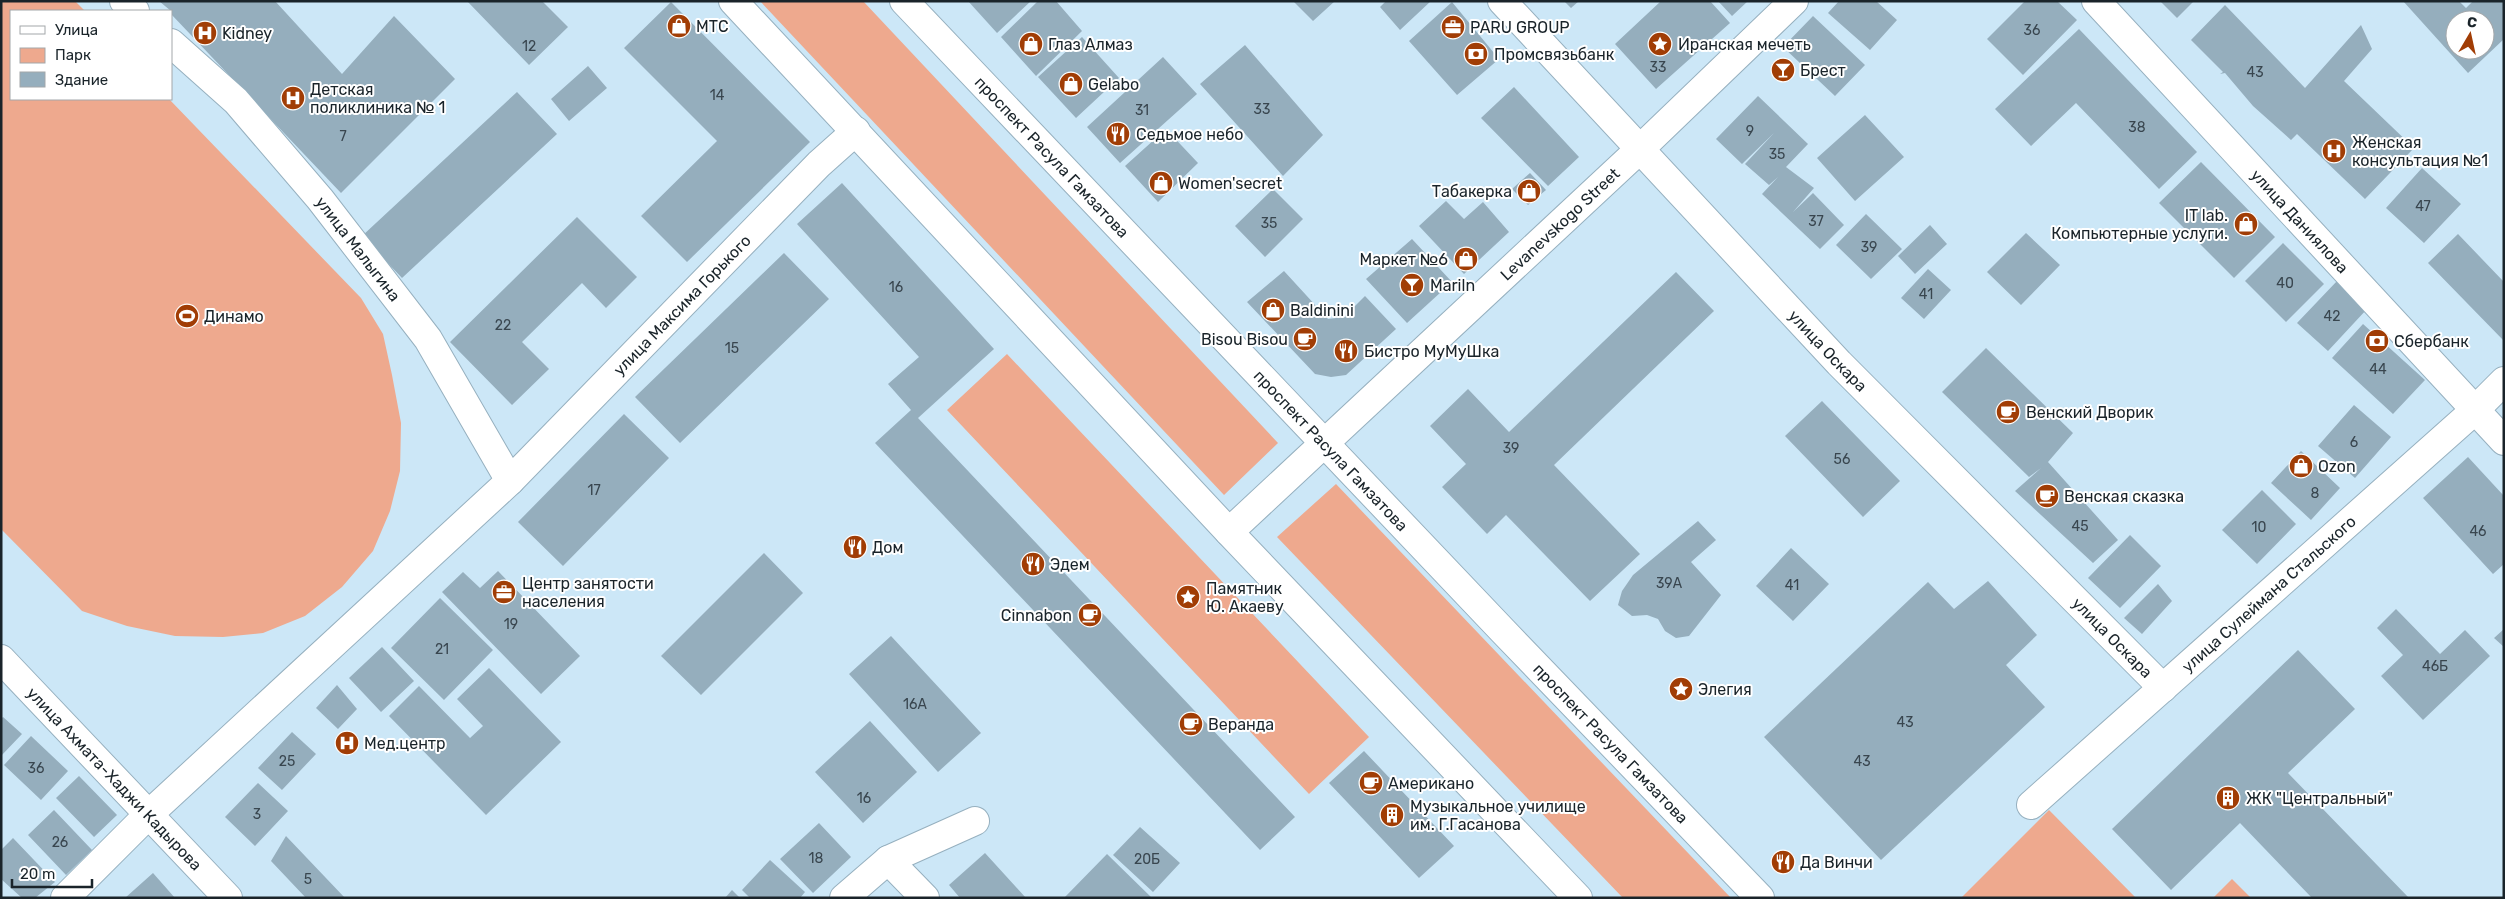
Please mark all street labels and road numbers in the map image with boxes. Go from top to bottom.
street label: проспект Расула Гамзатова [971,73,1133,242]
street label: Levanevskogo Street [1496,164,1624,284]
street label: улица Даниялова [2247,165,2352,277]
street label: улица Малыгина [312,193,404,305]
street label: улица Максима Горького [610,231,755,379]
street label: улица Оскара [1784,306,1871,396]
street label: проспект Расула Гамзатова [1250,366,1412,535]
street label: улица Сулеймана Стальского [2178,512,2360,676]
street label: улица Оскара [2068,594,2156,682]
street label: проспект Расула Гамзатова [1529,660,1692,828]
street label: улица Ахмата-Хаджи Кадырова [23,683,206,875]

